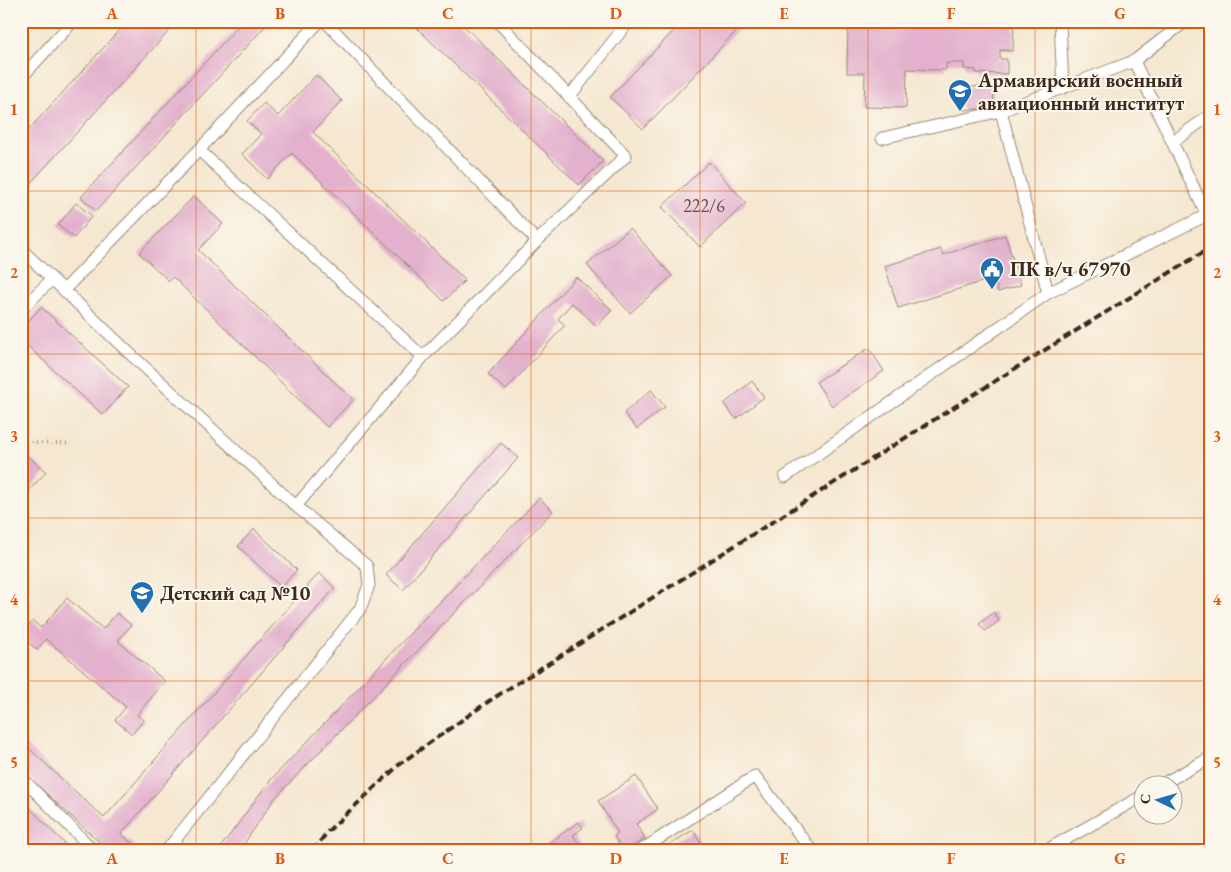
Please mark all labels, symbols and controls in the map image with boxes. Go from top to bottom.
text: A [105,3,118,24]
text: B [275,3,285,24]
text: C [442,3,454,24]
text: D [610,3,622,24]
text: E [779,3,789,24]
text: F [947,3,956,24]
text: G [1114,3,1126,24]
place label: Армавирский военный авиационный институт [977,67,1184,116]
school or university icon: Армавирский военный авиационный институт [947,78,973,112]
text: 1 [10,99,18,120]
text: 1 [1213,99,1221,120]
house number: 222/6 [683,194,725,217]
public building icon: ПК в/ч 67970 [979,256,1005,290]
place label: ПК в/ч 67970 [1010,256,1131,282]
text: 2 [10,262,19,283]
text: 2 [1213,262,1222,283]
text: 3 [10,426,18,447]
text: 3 [1213,426,1221,447]
school or university icon: Детский сад №10 [129,580,155,614]
place label: Детский сад №10 [160,580,311,606]
text: 4 [10,589,19,610]
text: 4 [1213,589,1222,610]
text: 5 [10,752,18,773]
text: 5 [1213,752,1221,773]
north arrow [1134,774,1184,824]
text: С [1136,793,1154,805]
text: A [105,848,118,869]
text: B [275,848,285,869]
text: C [442,848,454,869]
text: D [610,848,622,869]
text: E [779,848,789,869]
text: F [947,848,956,869]
text: G [1114,848,1126,869]

